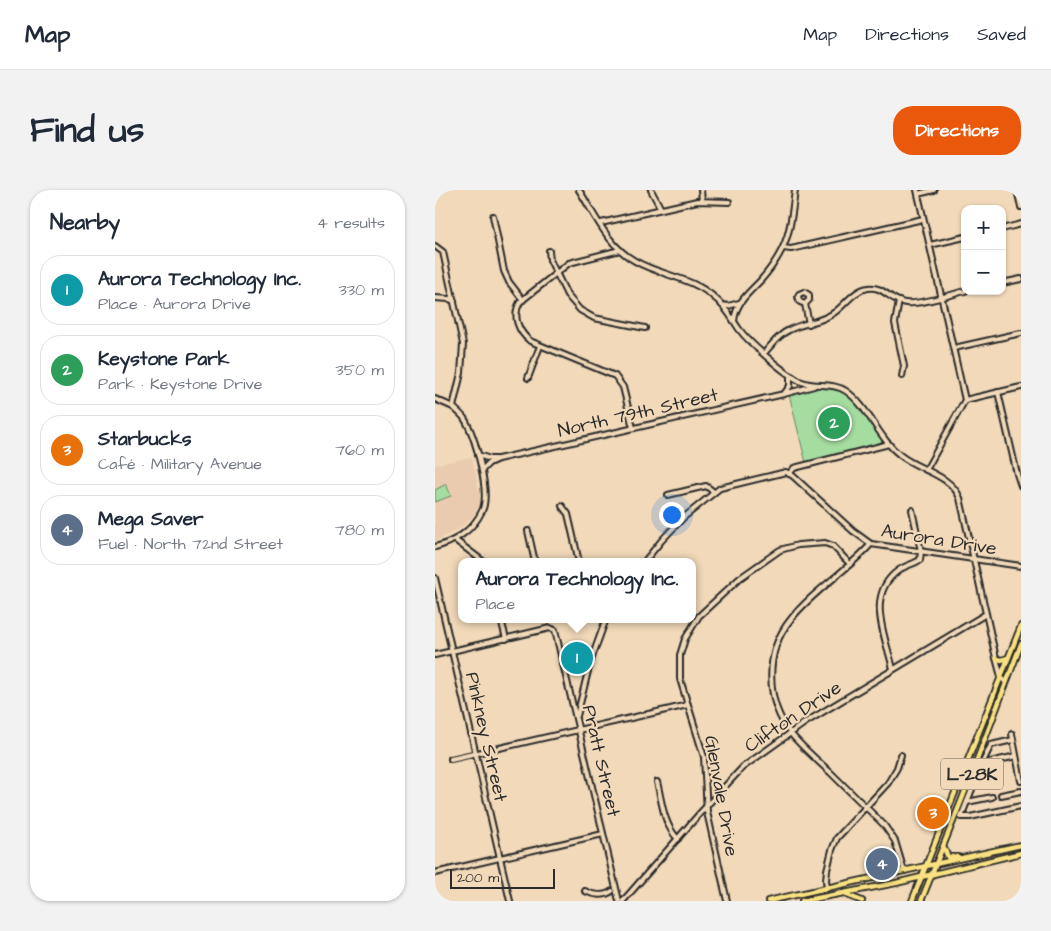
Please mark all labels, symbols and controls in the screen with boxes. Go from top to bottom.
text: Map [25,18,70,52]
text: Map [803,22,837,47]
text: Directions [865,22,949,47]
text: Saved [977,22,1026,47]
text: Find us [30,106,144,155]
button: Directions [893,106,1021,155]
map controls [961,205,1006,295]
button: + [961,205,1006,250]
text: Nearby [50,208,120,237]
text: 4 results [317,212,385,234]
button: − [961,250,1006,295]
text: Aurora Technology Inc. [98,266,301,293]
text: 1 [66,279,68,301]
text: 330 m [339,279,384,301]
text: Place · Aurora Drive [98,293,251,315]
text: Keystone Park [98,346,229,373]
text: 2 [62,359,72,381]
text: 350 m [336,359,384,381]
text: Park · Keystone Drive [98,373,262,395]
street label: North 79th Street [555,381,721,445]
pin: 2 [818,404,850,442]
text: Starbucks [98,426,192,453]
text: 3 [63,439,71,461]
text: 760 m [335,439,384,461]
text: Café · Military Avenue [98,453,262,475]
your location [659,502,685,528]
text: Mega Saver [98,506,204,533]
street label: Aurora Drive [879,518,999,562]
text: 4 [62,519,72,541]
text: 780 m [335,519,384,541]
text: Fuel · North 72nd Street [98,533,283,555]
popup [458,558,696,623]
text: Aurora Technology Inc. [475,566,679,593]
text: Place [475,593,515,615]
pin: 1 [561,639,593,677]
street label: Pinkney Street [457,669,514,805]
street label: Clifton Drive [739,675,847,759]
street label: Pratt Street [575,702,627,820]
street label: Glenvale Drive [697,734,745,858]
road number: L-28K [941,758,1003,790]
pin: 3 [917,794,949,832]
pin: 4 [866,845,898,883]
scale bar [450,866,555,889]
text: 200 m [457,868,499,888]

